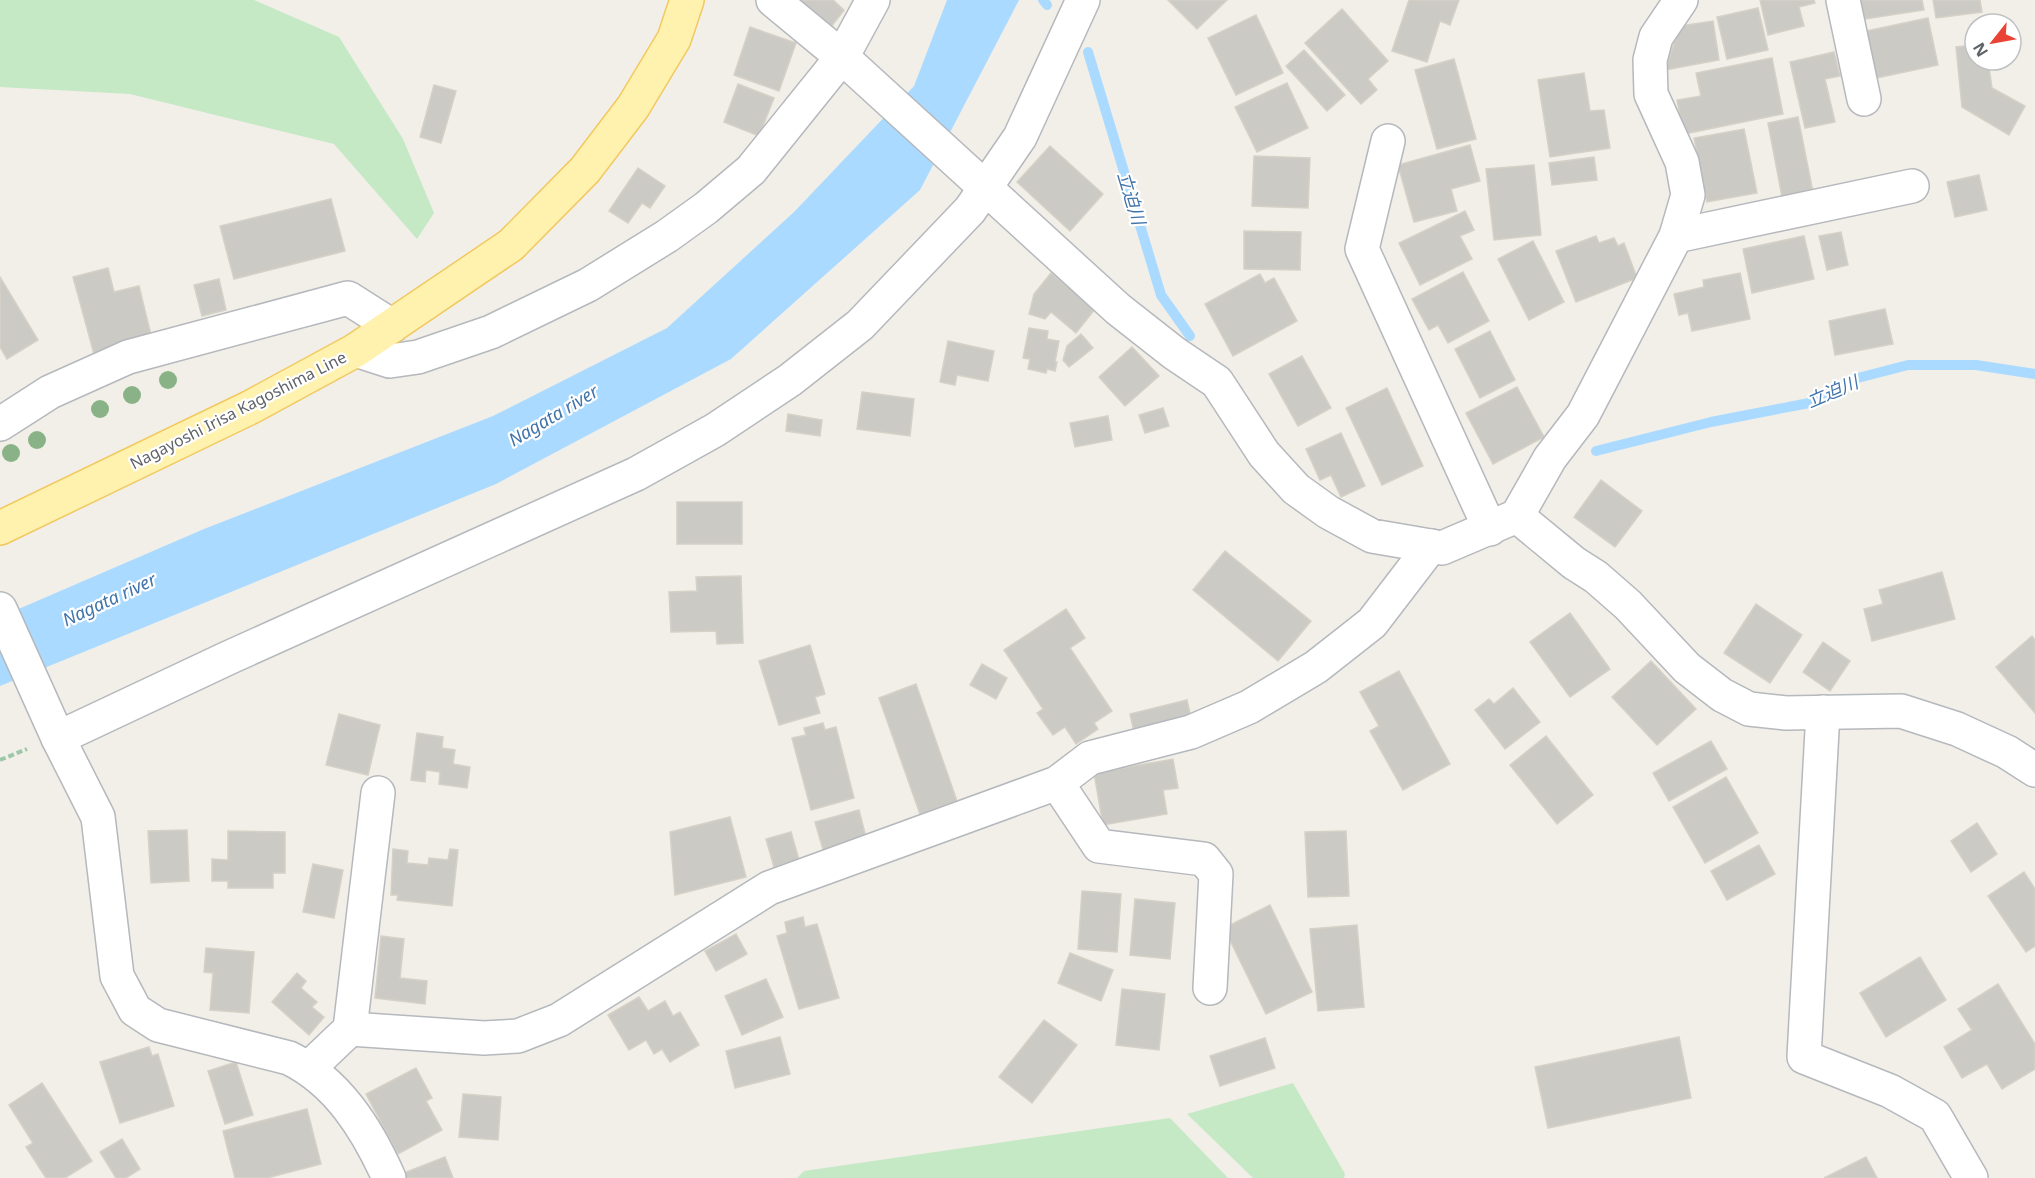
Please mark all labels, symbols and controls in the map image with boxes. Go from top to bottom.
north arrow [1963,12,2023,72]
text: N [1967,38,1993,61]
water label: 立迫川 [1113,169,1152,229]
street label: Nagayoshi Irisa Kagoshima Line [126,346,350,474]
water label: 立迫川 [1802,369,1863,413]
water label: Nagata river [504,378,603,451]
water label: Nagata river [58,566,161,631]

